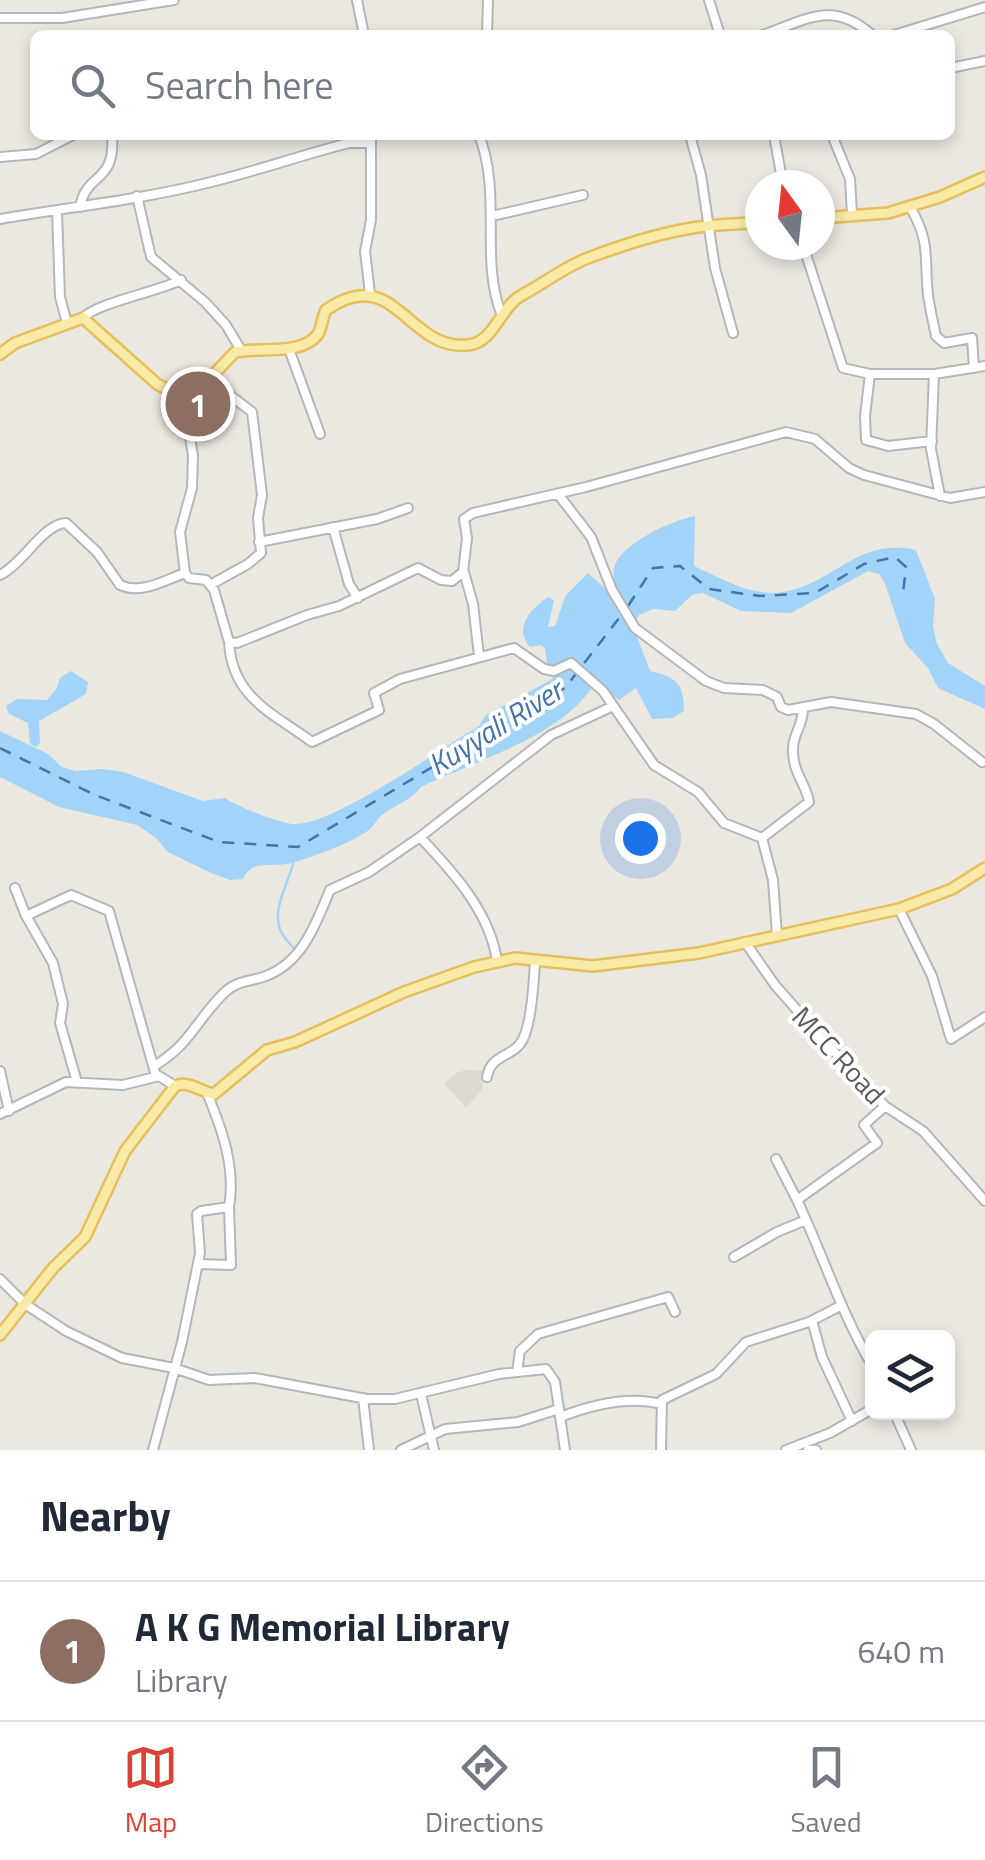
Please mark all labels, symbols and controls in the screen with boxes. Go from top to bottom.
search box [30,30,955,140]
text: Search here [145,56,333,114]
icon: search [65,58,120,113]
north arrow [745,170,835,260]
pin: 1 [166,366,230,442]
water label: Kuyyali River [419,666,574,786]
your location [615,813,666,864]
street label: MCC Road [782,996,896,1114]
map controls [865,1330,955,1420]
button: layers [865,1330,955,1420]
text: Nearby [40,1483,171,1547]
text: A K G Memorial Library [135,1598,510,1656]
text: 1 [64,1627,81,1675]
text: 640 m [857,1627,945,1675]
text: Library [135,1656,228,1704]
tab: Map [123,1740,178,1843]
tab: Directions [425,1740,544,1843]
tab: Saved [790,1740,862,1843]

